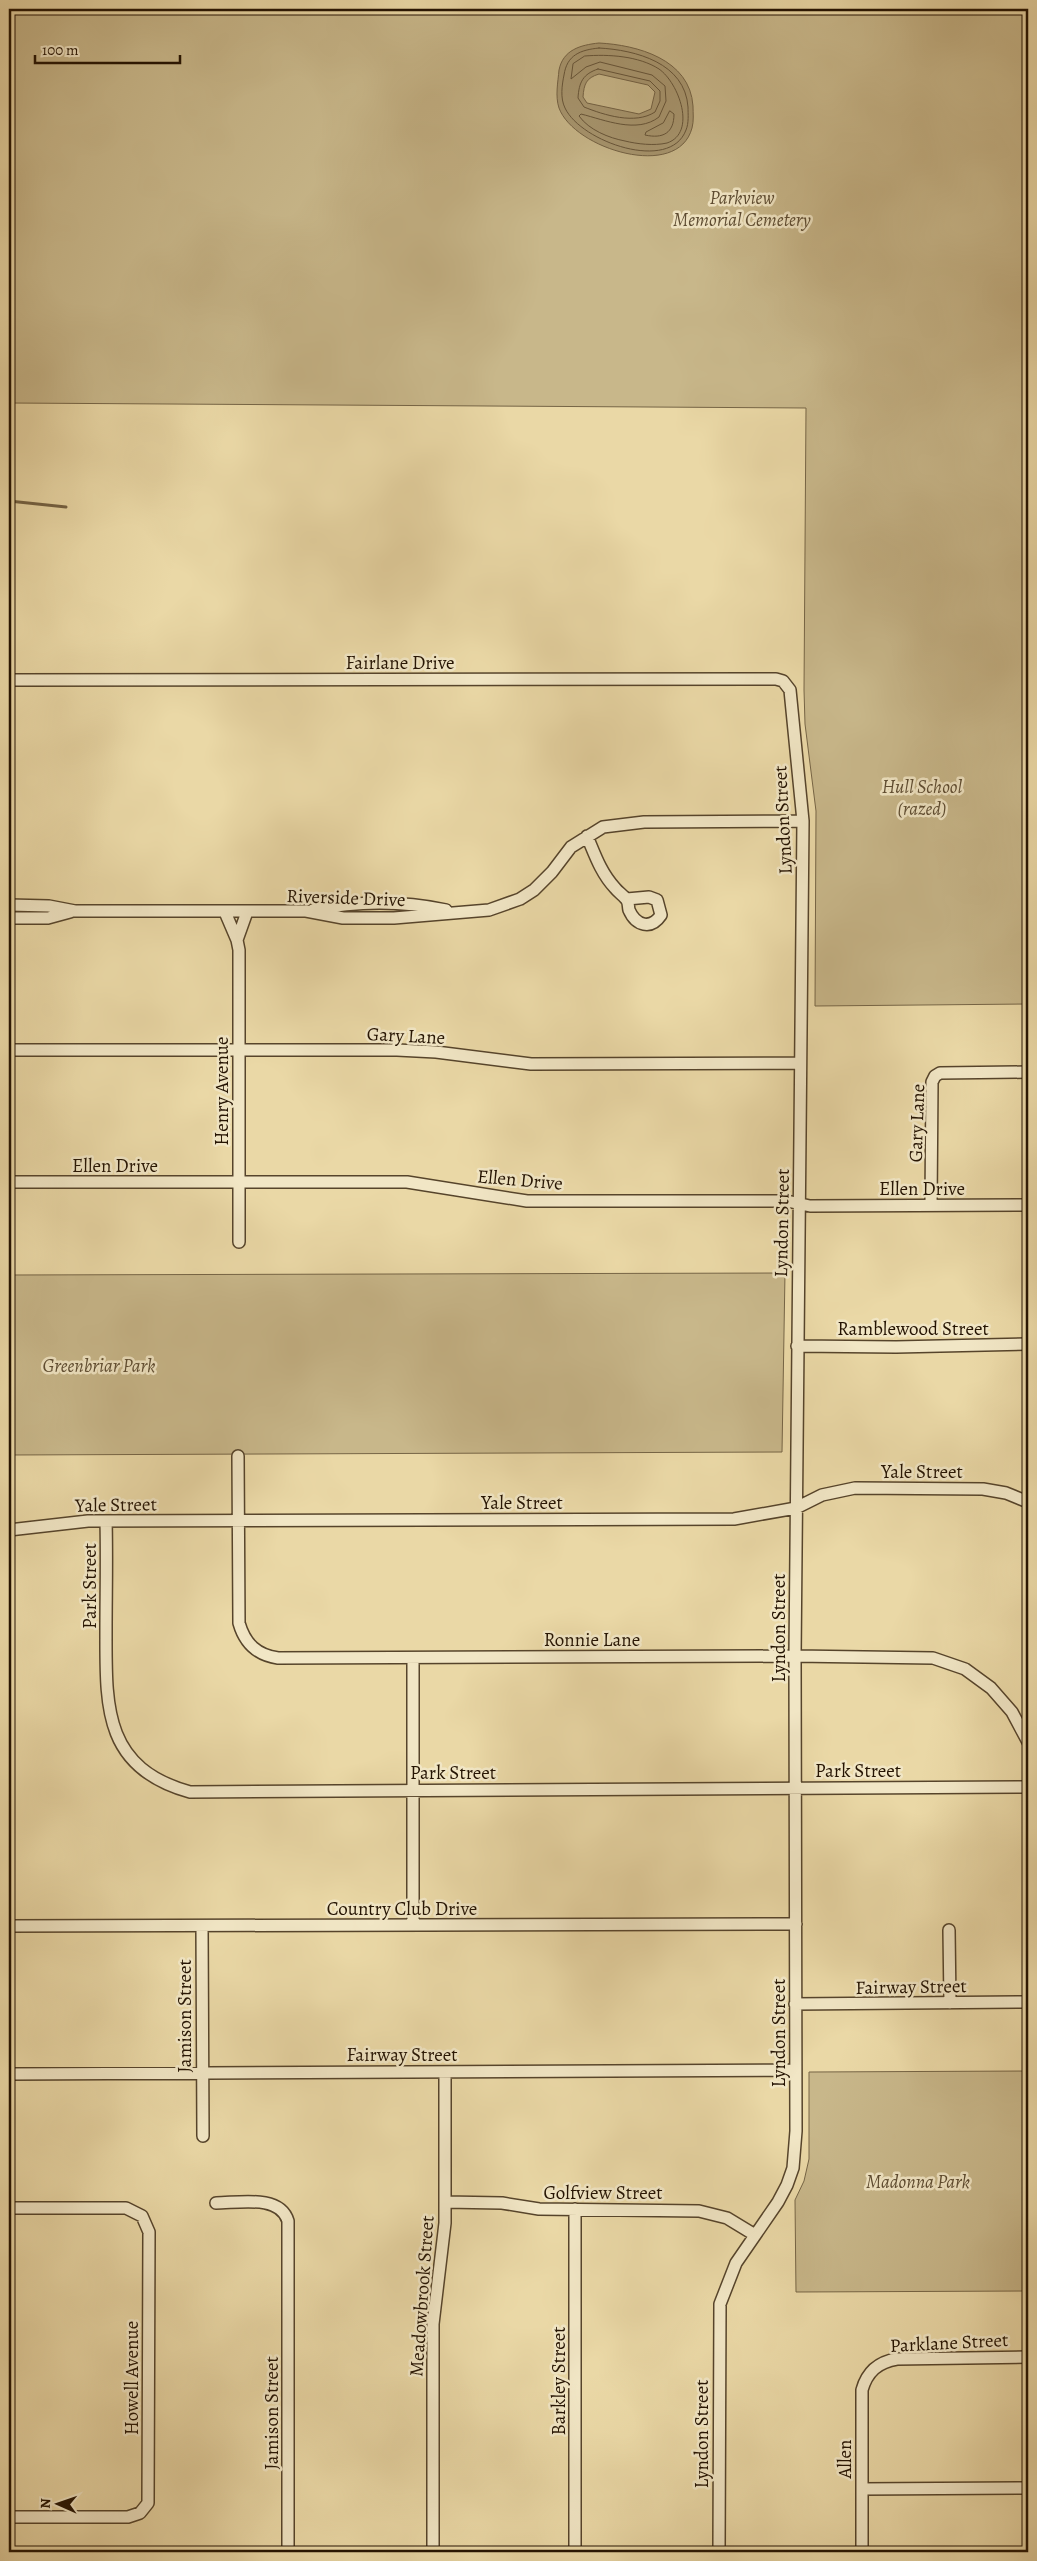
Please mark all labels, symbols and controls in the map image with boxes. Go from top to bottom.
scale bar [35,32,180,64]
text: 100 m [42,40,79,60]
park label: Parkview Memorial Cemetery [673,185,812,233]
street label: Fairlane Drive [345,650,455,676]
street label: Lyndon Street [767,765,799,875]
park label: Hull School (razed) [882,774,963,822]
street label: Riverside Drive [286,883,406,913]
street label: Gary Lane [366,1021,446,1051]
street label: Henry Avenue [209,1036,235,1146]
street label: Gary Lane [903,1083,931,1163]
street label: Ellen Drive [72,1153,158,1179]
street label: Ellen Drive [476,1163,564,1197]
street label: Lyndon Street [768,1168,796,1278]
street label: Ellen Drive [879,1176,965,1202]
street label: Ramblewood Street [837,1316,989,1342]
park label: Greenbriar Park [43,1353,155,1379]
street label: Yale Street [880,1459,963,1485]
street label: Yale Street [480,1490,563,1516]
street label: Yale Street [74,1491,157,1519]
street label: Park Street [77,1543,103,1629]
street label: Lyndon Street [766,1574,792,1682]
street label: Ronnie Lane [544,1627,640,1653]
street label: Park Street [815,1758,901,1784]
street label: Park Street [410,1760,496,1786]
street label: Country Club Drive [327,1896,477,1922]
street label: Jamison Street [172,1959,198,2073]
street label: Fairway Street [855,1973,967,2001]
street label: Lyndon Street [766,1979,792,2087]
street label: Fairway Street [346,2042,458,2068]
park label: Madonna Park [866,2169,970,2195]
street label: Golfview Street [544,2180,662,2206]
street label: Meadowbrook Street [403,2215,441,2377]
street label: Howell Avenue [119,2321,145,2435]
street label: Barkley Street [546,2326,572,2436]
street label: Parklane Street [889,2327,1009,2359]
street label: Jamison Street [259,2356,285,2470]
street label: Lyndon Street [689,2380,715,2488]
street label: Allen [832,2440,858,2479]
north arrow [32,2478,82,2528]
text: N [36,2498,55,2509]

